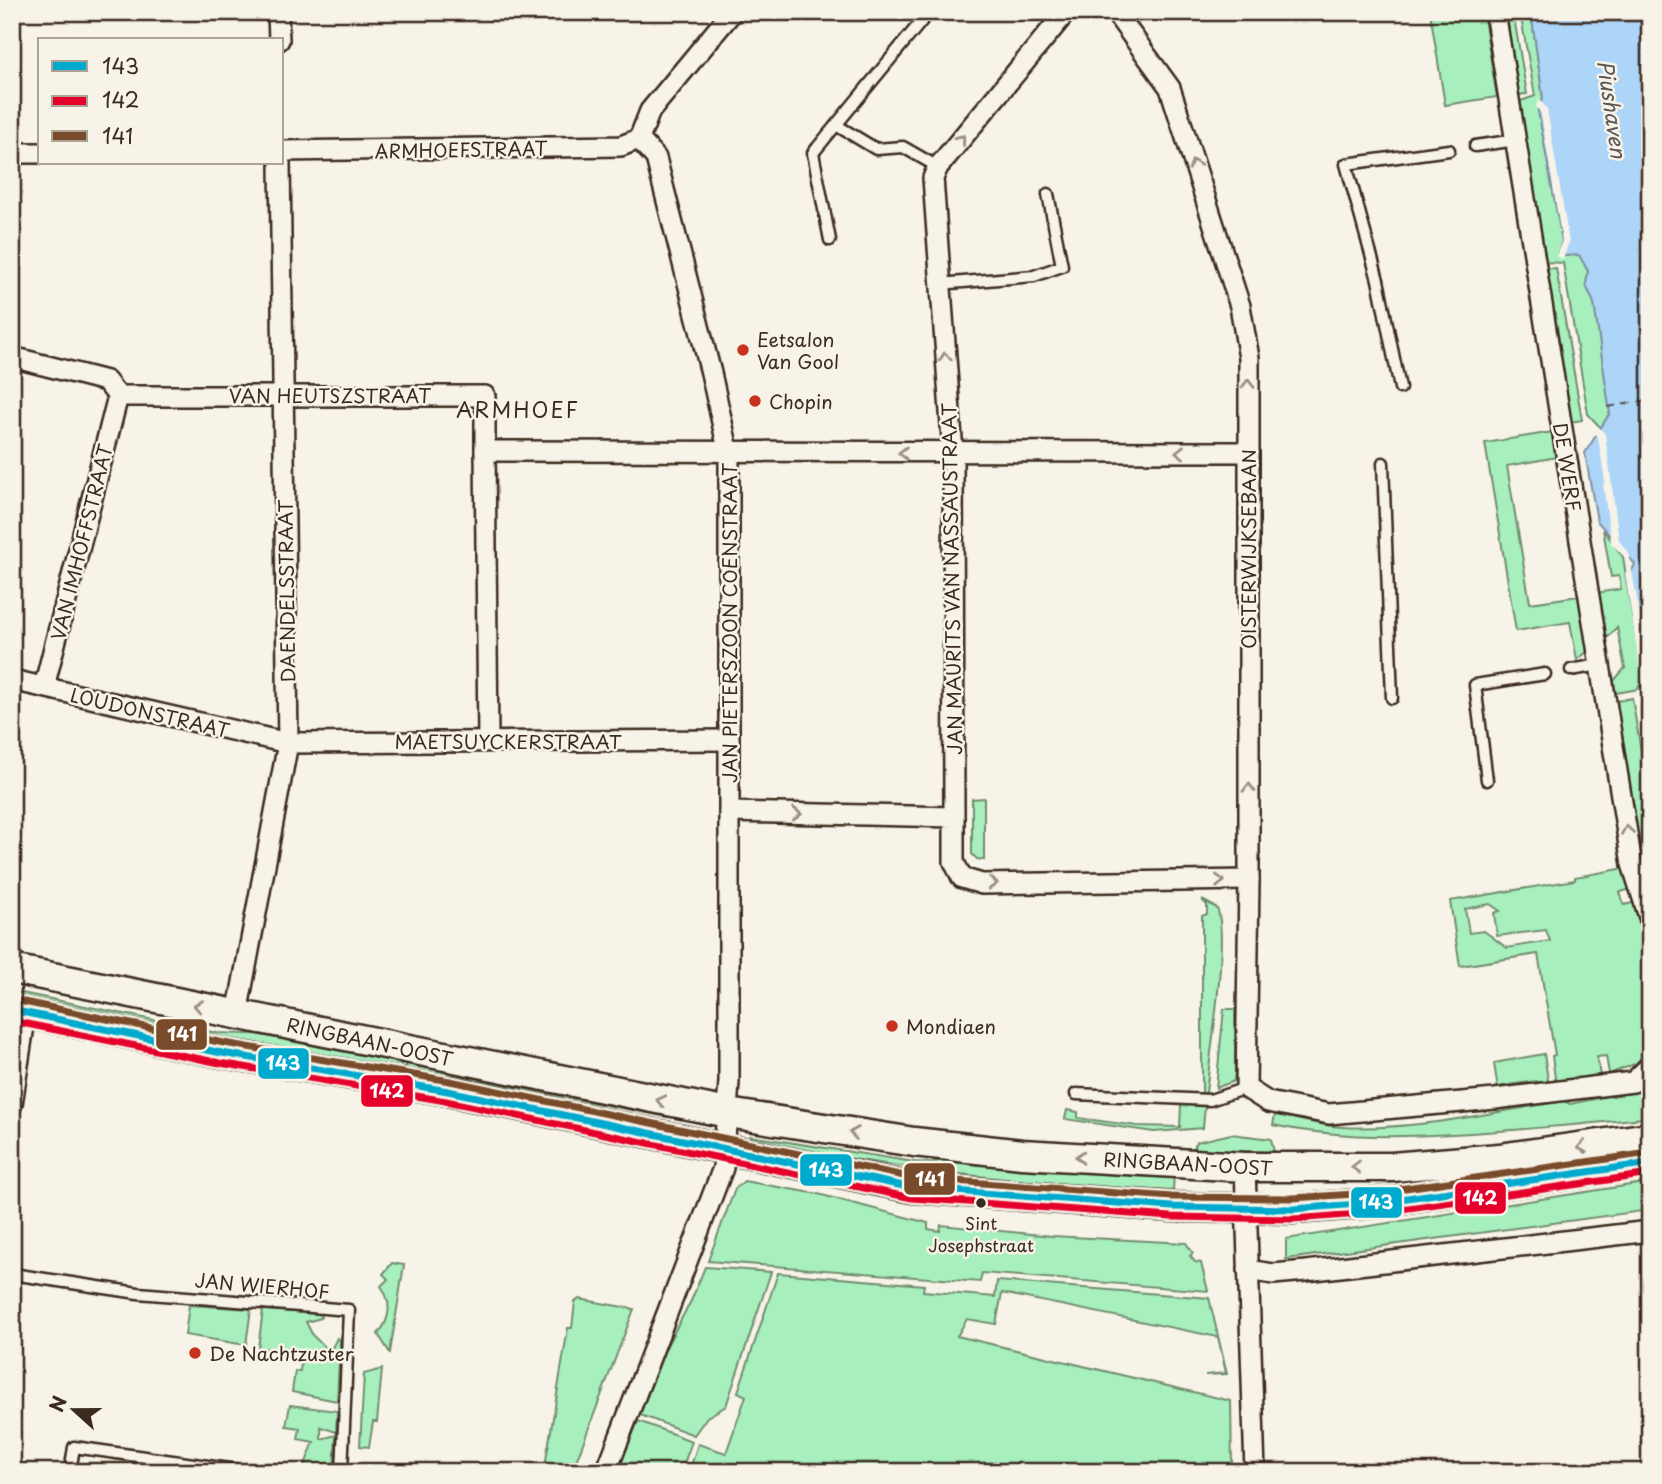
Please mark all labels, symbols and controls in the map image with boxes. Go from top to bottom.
legend [38,38,284,164]
text: 143 [102,49,139,81]
water label: Piushaven [1590,58,1636,161]
text: 142 [102,83,139,115]
text: 141 [102,119,133,151]
street label: ARMHOEFSTRAAT [374,133,548,165]
one-way arrow [953,134,965,147]
one-way arrow [1188,158,1203,170]
place label: Eetsalon Van Gool [757,325,839,375]
marker: Eetsalon Van Gool [735,342,751,358]
one-way arrow [938,351,953,362]
one-way arrow [1240,378,1256,389]
street label: VAN HEUTSZSTRAAT [229,381,431,409]
place label: Chopin [769,387,833,415]
district label: ARMHOEF [456,393,580,425]
marker: Chopin [747,393,763,409]
street label: JAN MAURITS VAN NASSAUSTRAAT [934,403,968,755]
street label: DE WERF [1547,421,1589,513]
street label: VAN IMHOFFSTRAAT [43,441,119,643]
one-way arrow [1174,444,1184,460]
one-way arrow [897,445,908,461]
street label: OISTERWIJKSEBAAN [1234,449,1262,649]
street label: JAN PIETERSZOON COENSTRAAT [715,463,743,783]
street label: DAENDELSSTRAAT [270,499,302,683]
street label: LOUDONSTRAAT [68,680,232,744]
street label: MAETSUYCKERSTRAAT [394,727,622,755]
one-way arrow [1241,782,1257,792]
one-way arrow [792,806,803,821]
one-way arrow [1620,824,1635,836]
one-way arrow [1215,873,1226,889]
one-way arrow [988,875,998,891]
one-way arrow [192,999,204,1014]
street label: RINGBAAN-OOST [284,1010,456,1072]
place label: Mondiaen [906,1012,996,1040]
line badge: 141 [155,1018,208,1051]
marker: Mondiaen [884,1018,900,1034]
text: 141 [167,1019,197,1047]
line badge: 143 [257,1047,310,1080]
text: 143 [266,1048,300,1076]
line badge: 142 [360,1074,414,1108]
text: 142 [370,1076,404,1104]
one-way arrow [655,1094,667,1109]
one-way arrow [848,1126,859,1141]
one-way arrow [1576,1139,1588,1154]
street label: RINGBAAN-OOST [1103,1145,1273,1181]
one-way arrow [1074,1150,1085,1165]
line badge: 143 [799,1153,853,1187]
text: 143 [809,1155,843,1183]
one-way arrow [1350,1159,1361,1175]
line badge: 141 [903,1162,956,1196]
text: 141 [915,1164,945,1192]
line badge: 142 [1454,1181,1507,1215]
text: 142 [1463,1183,1497,1211]
line badge: 143 [1350,1186,1403,1219]
text: 143 [1359,1187,1393,1215]
marker: Sint Josephstraat [974,1196,988,1210]
place label: Sint Josephstraat [928,1210,1034,1258]
street label: JAN WIERHOF [194,1265,331,1305]
place label: De Nachtzuster [209,1339,354,1367]
marker: De Nachtzuster [187,1345,203,1361]
north arrow [38,1376,108,1446]
text: N [41,1392,73,1416]

